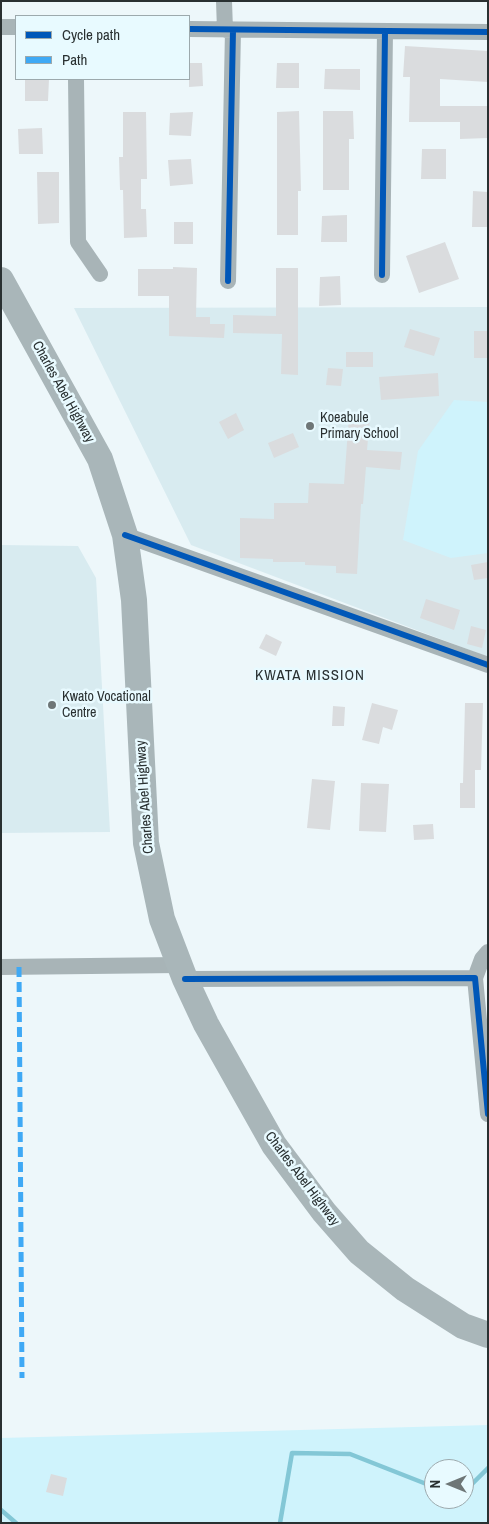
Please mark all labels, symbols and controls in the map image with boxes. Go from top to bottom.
legend [15,15,190,80]
text: Cycle path [62,24,120,45]
text: Path [62,49,87,70]
street label: Charles Abel Highway [28,338,98,446]
place label: Koeabule Primary School [320,410,398,442]
marker: Koeabule Primary School [304,420,316,432]
district label: KWATA MISSION [253,667,367,685]
place label: Kwato Vocational Centre [62,689,151,722]
marker: Kwato Vocational Centre [46,699,58,711]
street label: Charles Abel Highway [133,740,157,854]
street label: Charles Abel Highway [261,1129,343,1229]
north arrow [424,1459,474,1509]
text: N [426,1480,444,1488]

